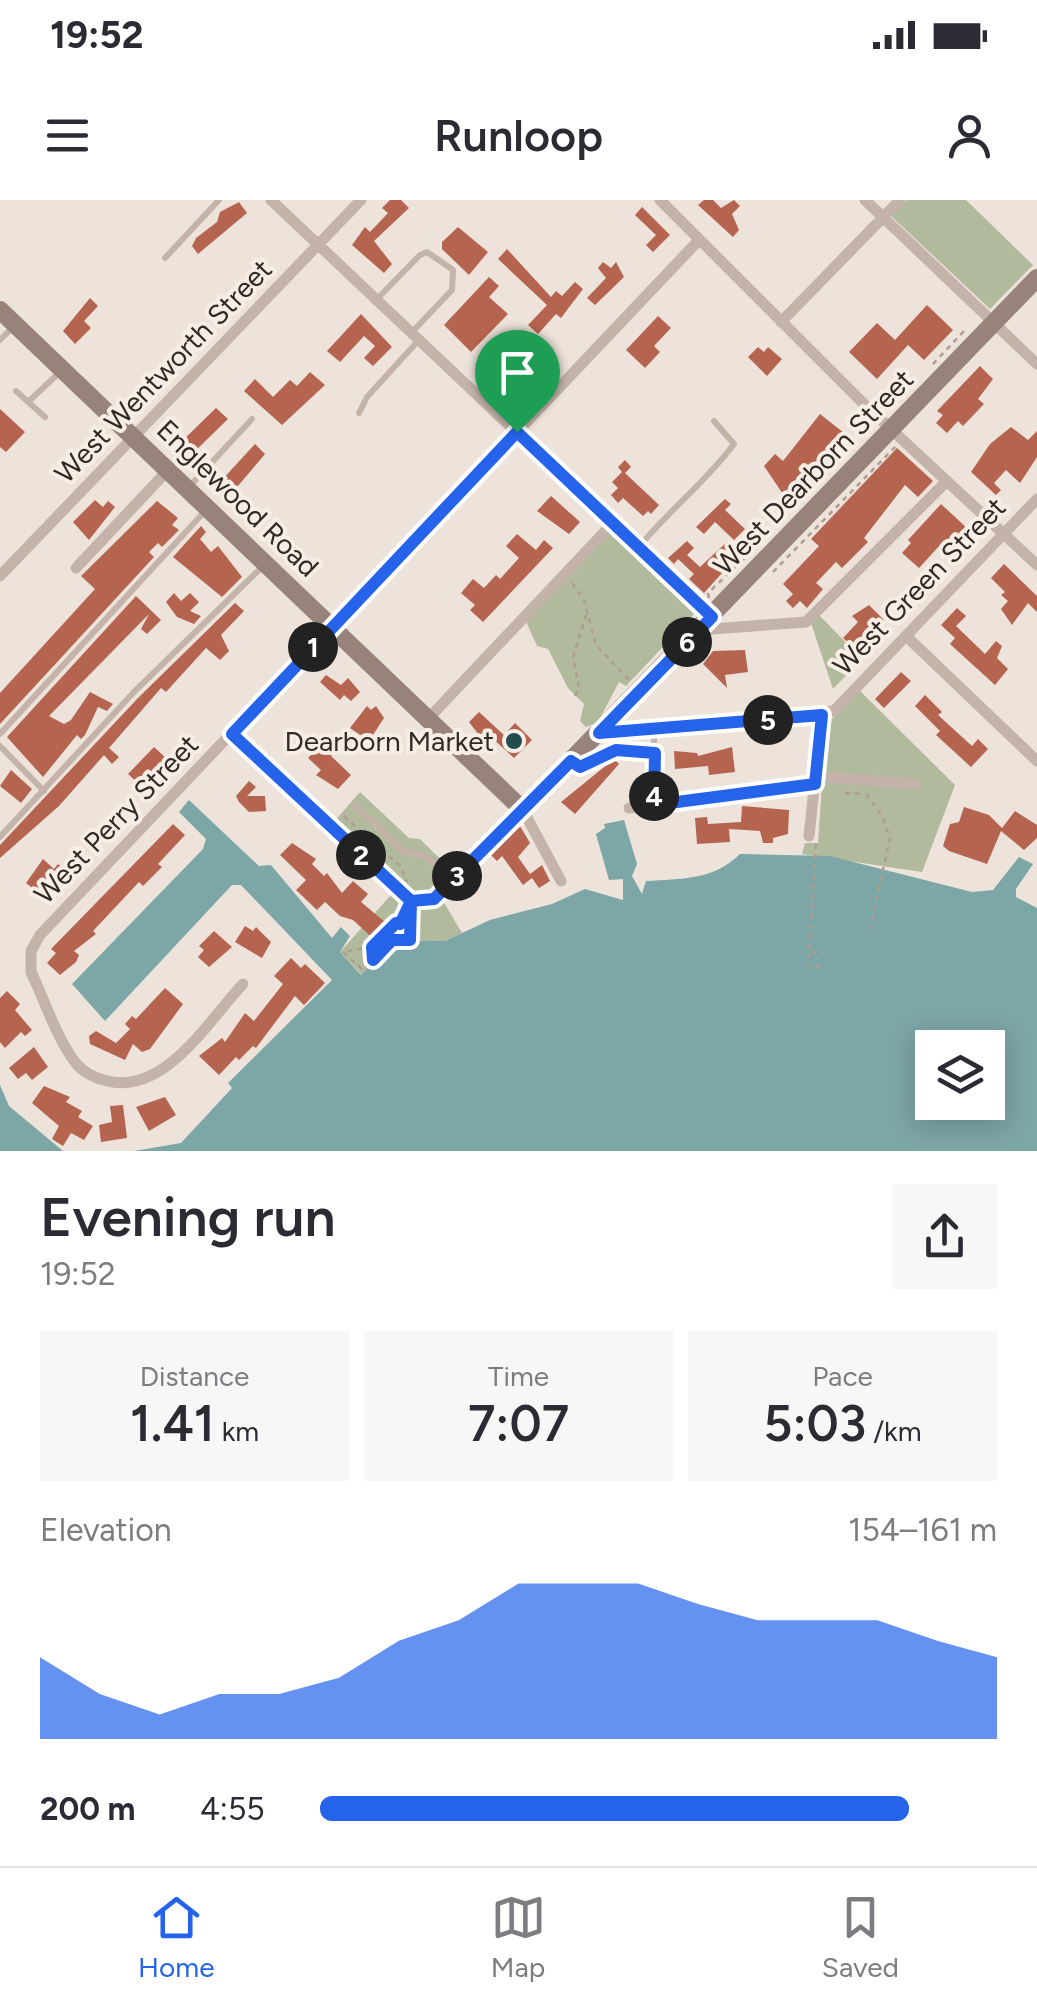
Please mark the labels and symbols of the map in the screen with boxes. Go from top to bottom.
street label: West Wentworth Street [47,252,279,490]
pin [475,330,560,433]
street label: West Dearborn Street [706,362,920,582]
street label: Englewood Road [150,412,326,584]
street label: West Green Street [826,490,1012,682]
pin: 6 [662,617,712,667]
pin: 1 [288,622,338,672]
pin: 5 [743,695,793,745]
place label: Dearborn Market [284,724,494,758]
street label: West Perry Street [27,727,205,911]
marker: Dearborn Market [503,730,525,752]
pin: 4 [629,771,679,821]
pin: 2 [336,830,386,880]
pin: 3 [432,851,482,901]

